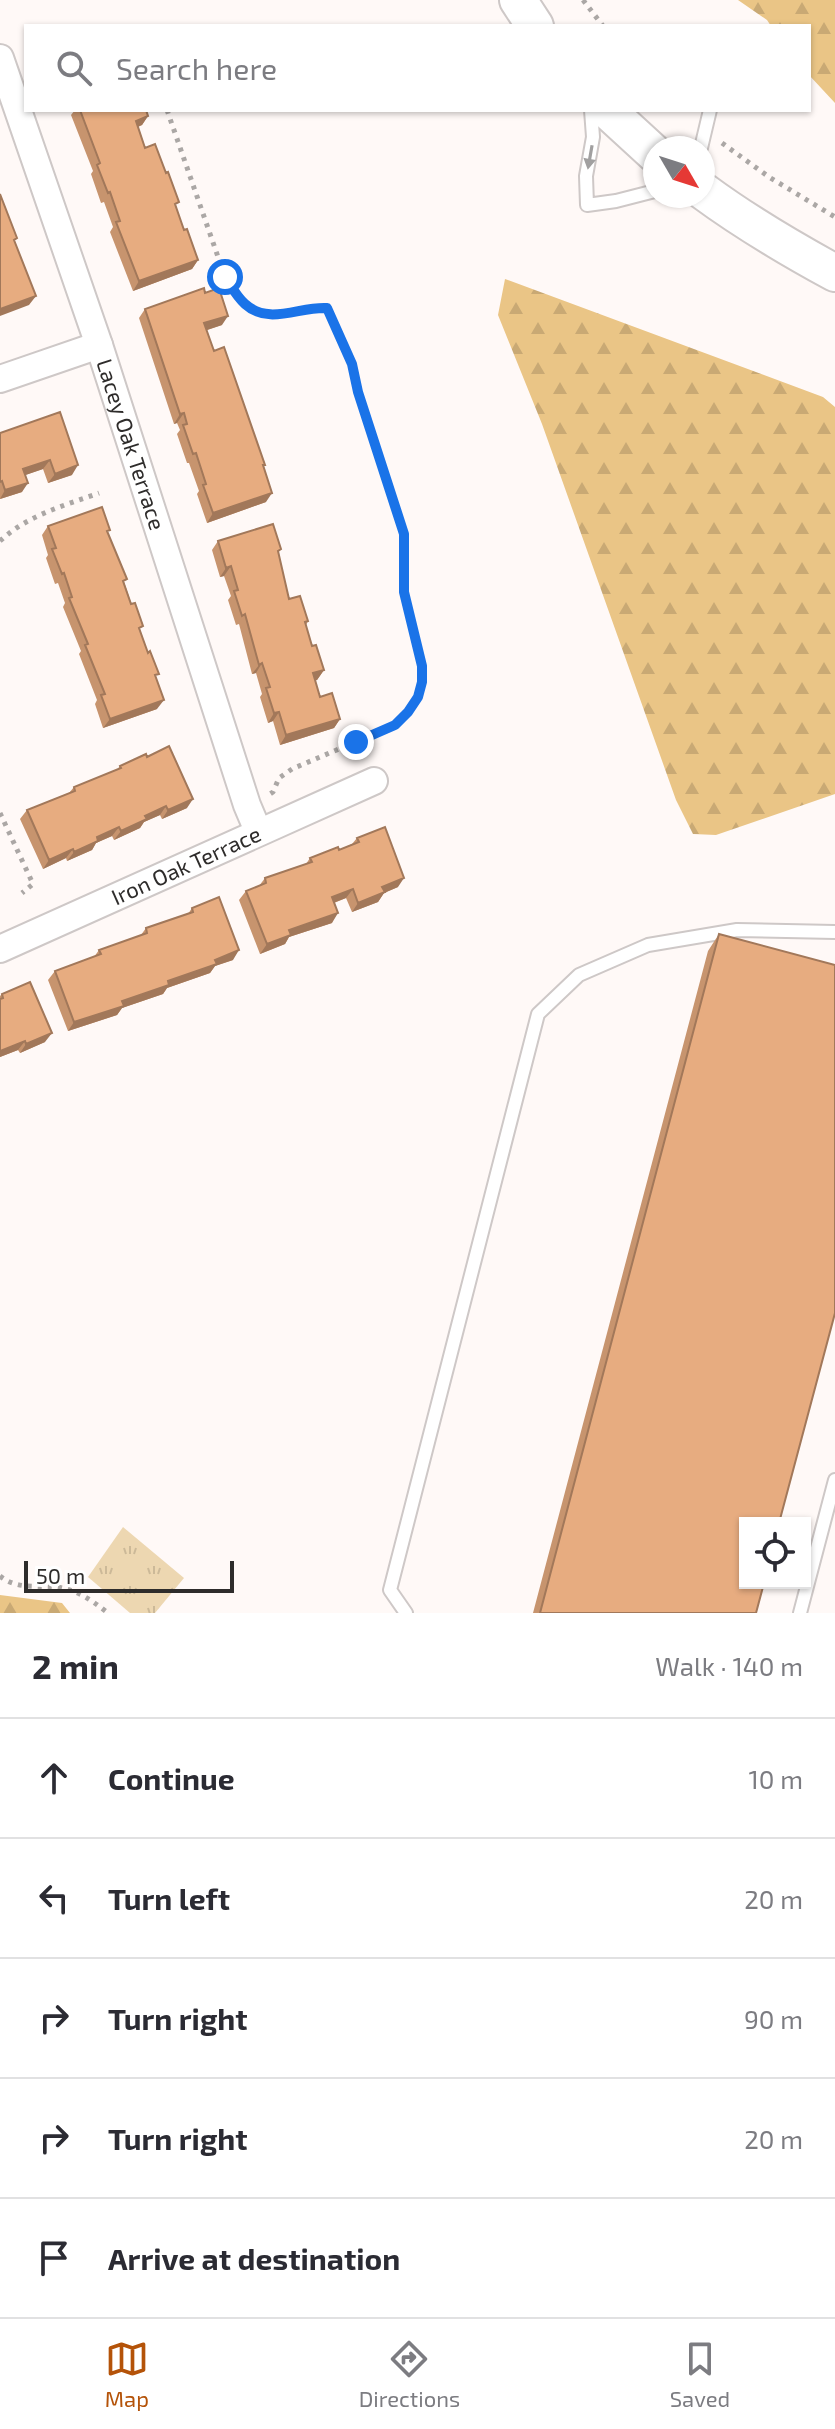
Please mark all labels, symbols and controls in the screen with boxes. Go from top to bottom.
search box [24,24,811,112]
icon: search [52,46,96,90]
text: Search here [116,50,277,86]
north arrow [643,136,715,208]
one-way arrow [583,145,595,170]
route start [207,259,243,295]
street label: Lacey Oak Terrace [92,355,172,533]
route end [338,724,374,760]
street label: Iron Oak Terrace [107,820,264,909]
map controls [739,1517,811,1589]
button: locate [739,1517,811,1589]
scale bar [24,1557,234,1593]
text: 50 m [36,1562,85,1588]
text: 2 min [32,1645,119,1686]
text: Walk · 140 m [655,1650,803,1681]
icon: ahead [32,1756,76,1800]
text: Continue [108,1760,235,1796]
text: 10 m [748,1763,803,1794]
icon: left [32,1876,76,1920]
text: Turn left [108,1880,230,1916]
text: 20 m [744,1883,803,1914]
icon: right [32,1996,76,2040]
text: Turn right [108,2000,248,2036]
text: 90 m [744,2003,803,2034]
icon: right [32,2116,76,2160]
text: Turn right [108,2120,248,2156]
text: 20 m [744,2123,803,2154]
icon: arrive [32,2236,76,2280]
text: Arrive at destination [108,2240,400,2276]
tab: Map [105,2337,149,2411]
tab: Directions [359,2337,460,2411]
tab: Saved [670,2337,730,2411]

